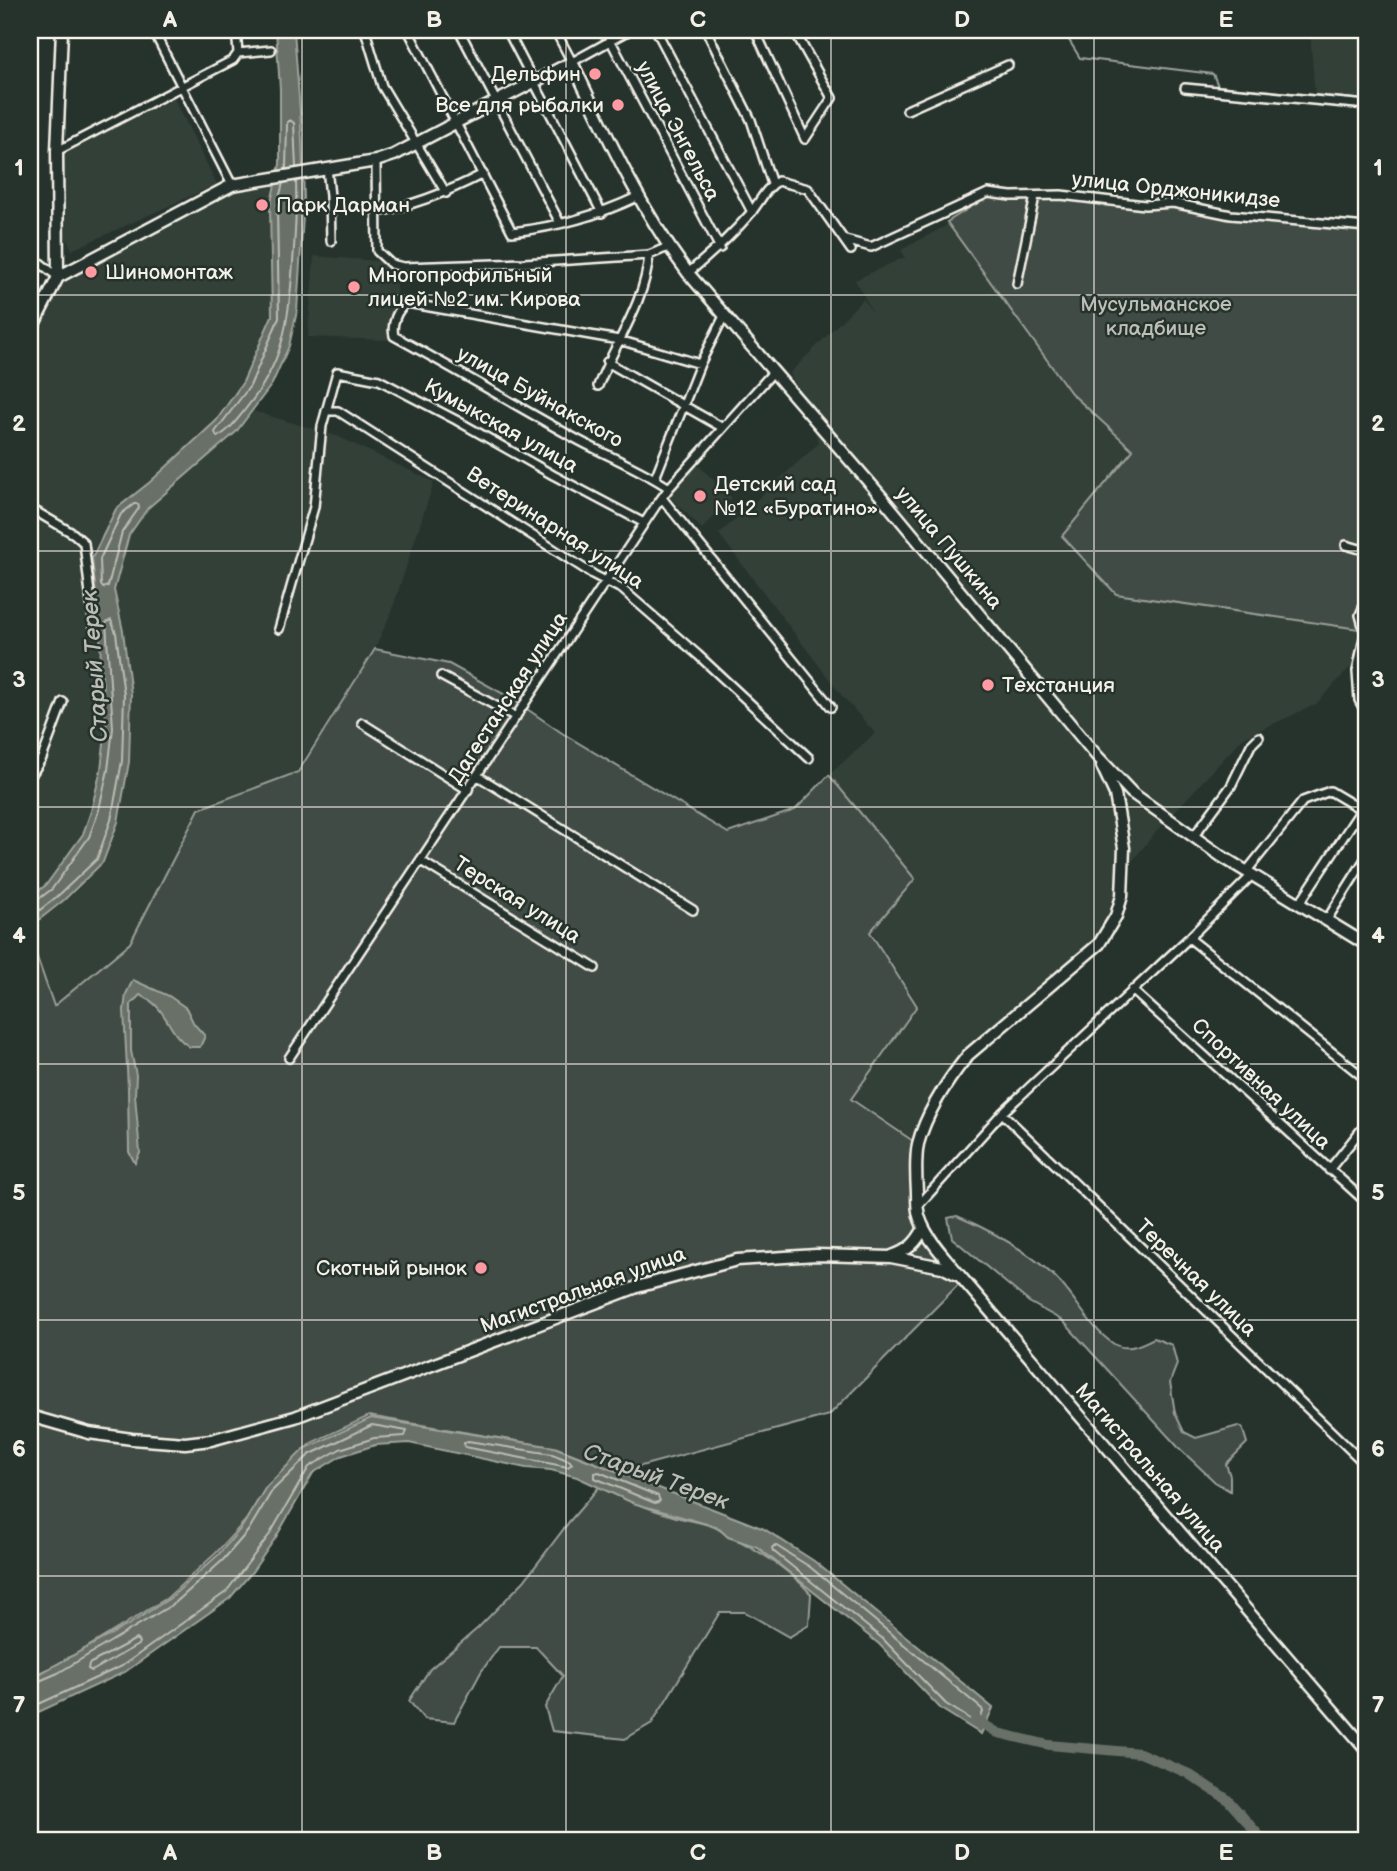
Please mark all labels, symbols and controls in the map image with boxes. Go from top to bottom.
text: A [162,6,178,34]
text: B [426,6,442,34]
text: C [690,6,706,34]
text: D [954,6,970,34]
text: E [1219,6,1234,34]
street label: улица Энгельса [631,57,726,206]
place label: Дельфин [491,62,581,87]
marker: Дельфин [587,66,603,82]
place label: Все для рыбалки [435,93,604,118]
marker: Все для рыбалки [610,97,626,113]
text: 1 [14,154,24,182]
text: 1 [1373,154,1383,182]
street label: улица Орджоникидзе [1071,167,1282,213]
place label: Парк Дарман [276,193,410,218]
marker: Парк Дарман [254,197,270,213]
place label: Шиномонтаж [105,260,233,285]
place label: Многопрофильный лицей №2 им. Кирова [368,263,581,312]
marker: Шиномонтаж [83,264,99,280]
marker: Многопрофильный лицей №2 им. Кирова [346,279,362,295]
park label: Мусульманское кладбище [1080,292,1232,341]
street label: улица Буйнакского [453,341,627,453]
street label: Кумыкская улица [420,373,583,479]
text: 2 [12,410,26,438]
text: 2 [1371,410,1385,438]
street label: Ветеринарная улица [462,461,649,595]
place label: Детский сад №12 «Буратино» [714,472,878,521]
street label: улица Пушкина [890,482,1008,615]
marker: Детский сад №12 «Буратино» [692,488,708,504]
water label: Старый Терек [76,588,114,743]
street label: Дагестанская улица [443,607,573,789]
text: 3 [12,666,26,694]
text: 3 [1371,666,1385,694]
place label: Техстанция [1002,673,1115,698]
marker: Техстанция [980,677,996,693]
street label: Терская улица [449,851,585,949]
text: 4 [12,922,26,950]
text: 4 [1371,922,1385,950]
street label: Спортивная улица [1186,1013,1336,1155]
text: 5 [12,1179,26,1207]
text: 5 [1371,1179,1385,1207]
street label: Теречная улица [1130,1214,1262,1342]
street label: Магистральная улица [477,1241,689,1339]
place label: Скотный рынок [316,1256,467,1281]
marker: Скотный рынок [473,1260,489,1276]
street label: Магистральная улица [1070,1378,1231,1558]
text: 6 [12,1435,26,1463]
text: 6 [1371,1435,1385,1463]
water label: Старый Терек [579,1438,733,1517]
text: 7 [13,1691,26,1719]
text: 7 [1372,1691,1385,1719]
text: A [162,1839,178,1867]
text: B [426,1839,442,1867]
text: C [690,1839,706,1867]
text: D [954,1839,970,1867]
text: E [1219,1839,1234,1867]

